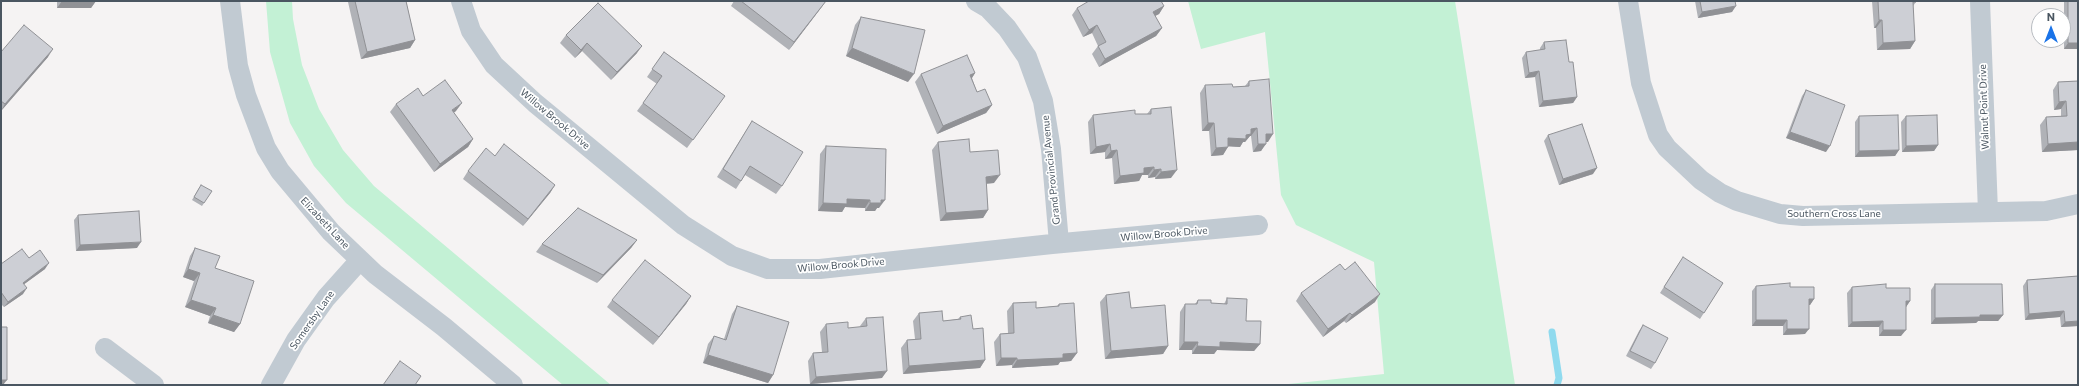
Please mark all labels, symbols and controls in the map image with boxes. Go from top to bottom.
north arrow [2031,8,2071,48]
text: N [2047,10,2055,23]
street label: Walnut Point Drive [1977,64,1991,150]
street label: Willow Brook Drive [518,86,592,152]
street label: Grand Provincial Avenue [1039,115,1063,225]
street label: Elizabeth Lane [298,195,352,251]
street label: Southern Cross Lane [1787,208,1881,220]
street label: Willow Brook Drive [1120,224,1208,244]
street label: Willow Brook Drive [797,255,885,275]
street label: Somersby Lane [287,288,337,352]

